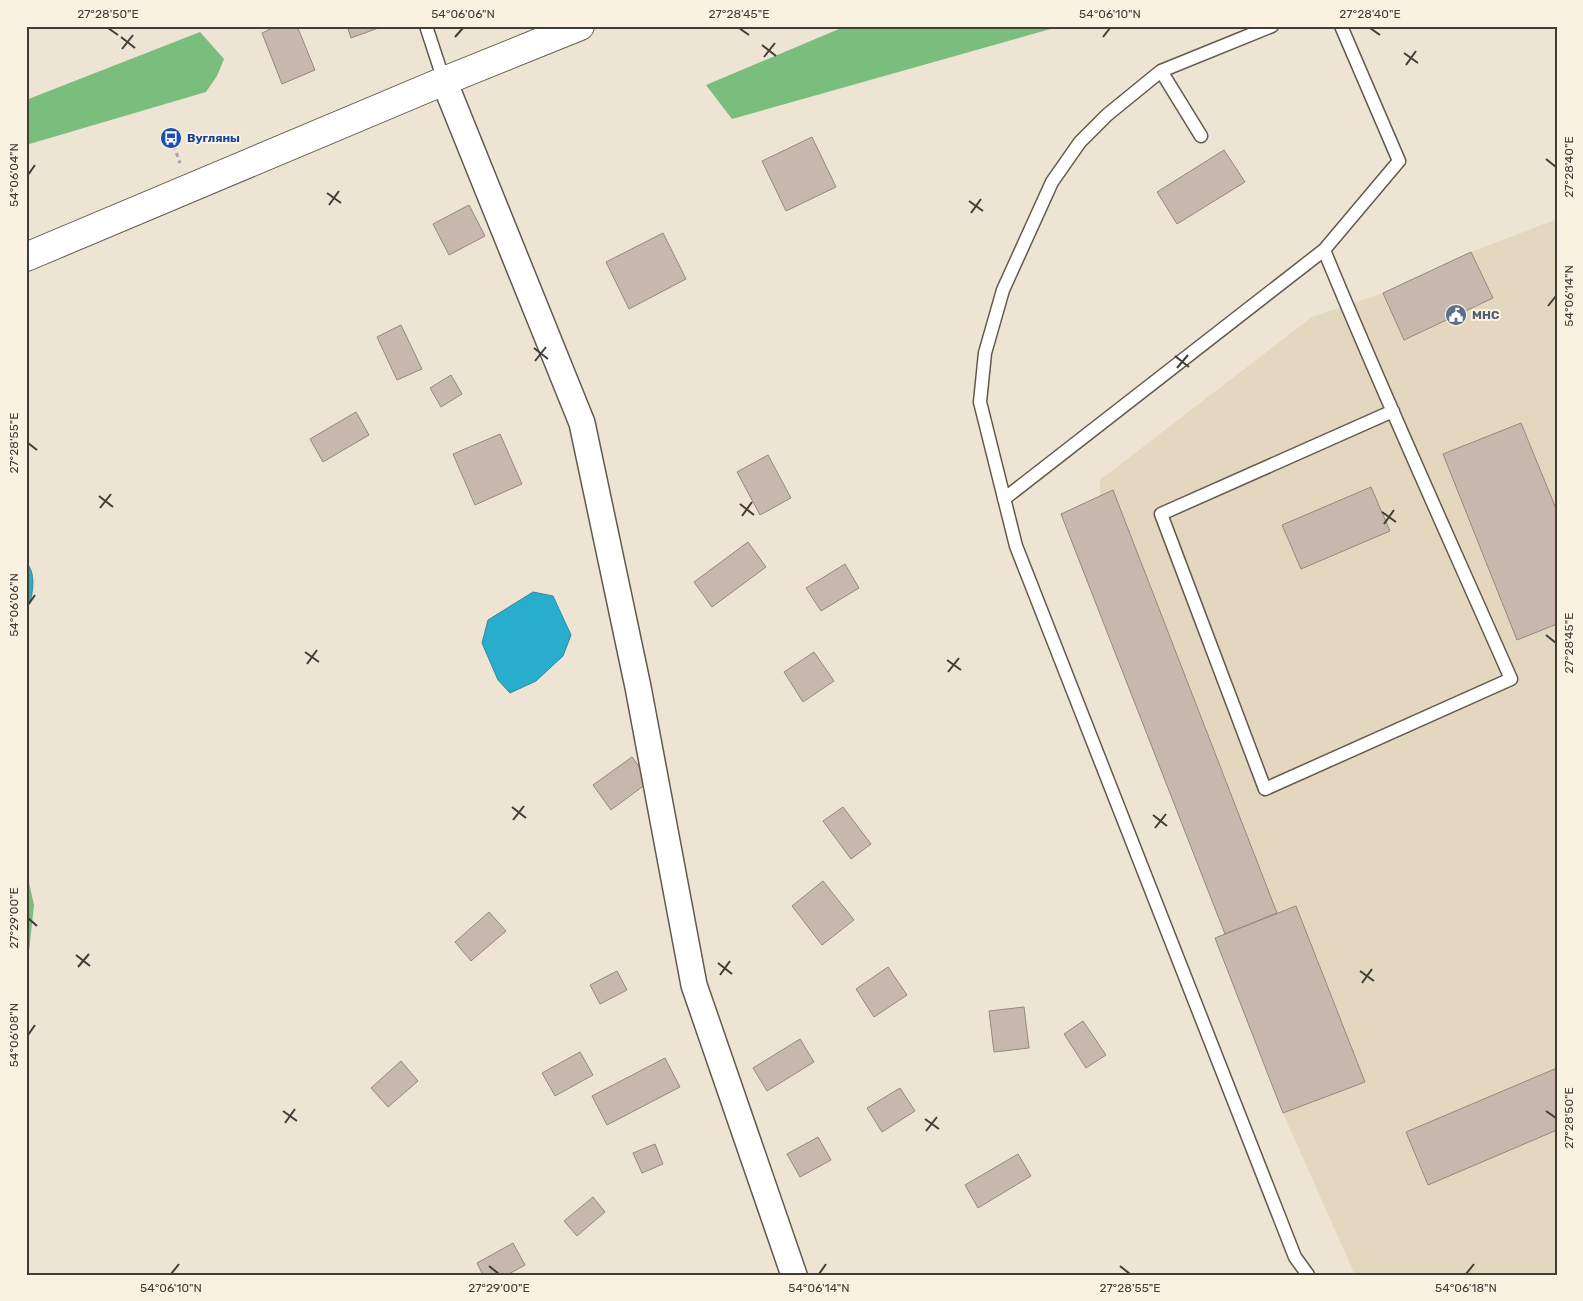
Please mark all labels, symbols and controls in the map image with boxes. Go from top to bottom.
text: 27°28'50"E [77,7,139,21]
text: 54°06'06"N [431,7,495,21]
text: 27°28'45"E [709,7,769,21]
text: 54°06'10"N [1079,7,1141,21]
text: 27°28'40"E [1339,7,1401,21]
bus stop icon: Вугляны [159,126,183,150]
place label: Вугляны [187,131,240,145]
text: 27°28'40"E [1562,136,1576,198]
text: 54°06'04"N [7,143,21,207]
text: 54°06'14"N [1562,265,1576,327]
public building icon: МНС [1444,303,1468,327]
place label: МНС [1472,308,1500,322]
text: 27°28'55"E [7,412,21,474]
text: 54°06'06"N [7,573,21,637]
text: 27°28'45"E [1562,613,1576,673]
text: 27°29'00"E [7,887,21,949]
text: 54°06'08"N [7,1003,21,1067]
text: 27°28'50"E [1562,1087,1576,1149]
text: 54°06'10"N [140,1281,202,1295]
text: 27°29'00"E [468,1281,530,1295]
text: 54°06'14"N [788,1281,850,1295]
text: 27°28'55"E [1099,1281,1161,1295]
text: 54°06'18"N [1435,1281,1497,1295]

